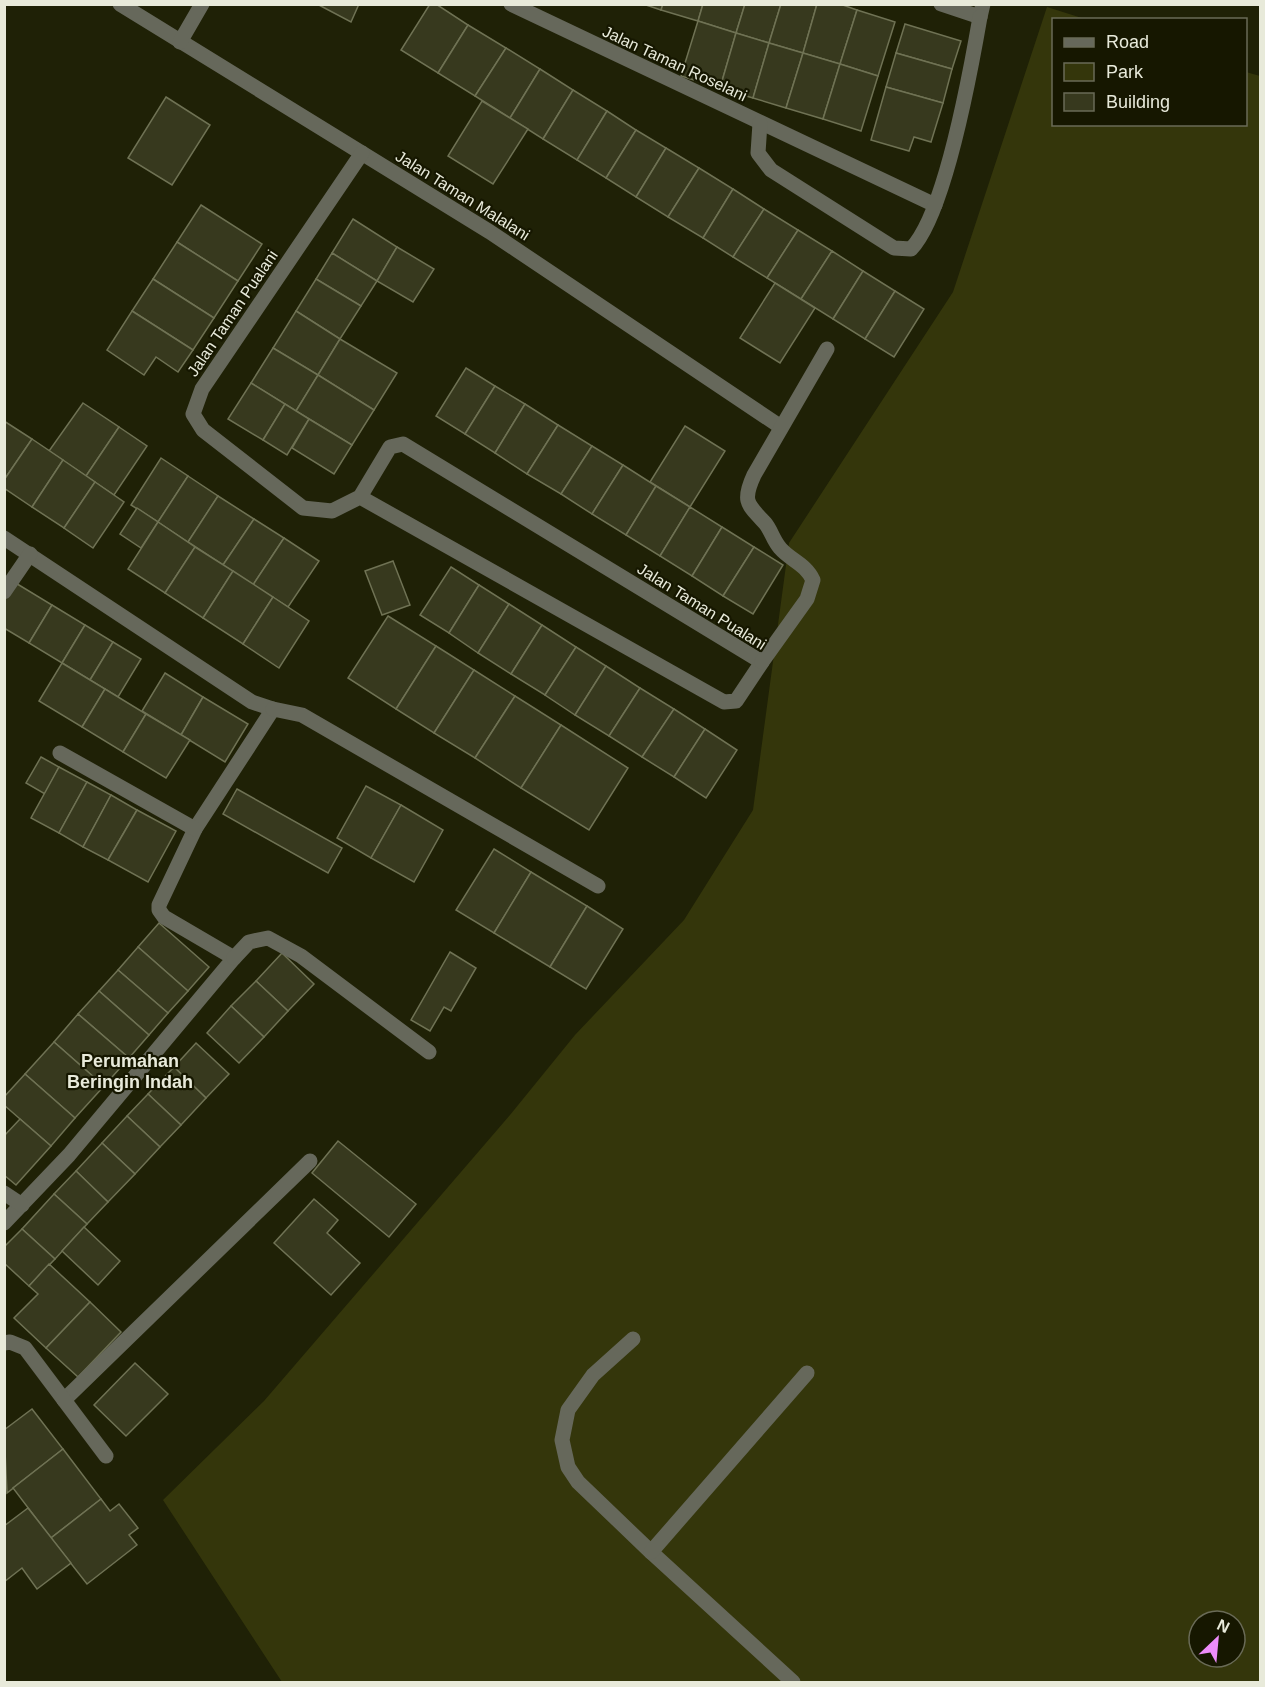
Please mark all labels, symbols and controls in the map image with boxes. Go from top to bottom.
legend [1052,18,1247,126]
street label: Jalan Taman Roselani [600,23,750,104]
text: Road [1106,32,1149,52]
text: Park [1106,62,1144,82]
text: Building [1106,92,1170,112]
street label: Jalan Taman Malalani [393,147,533,244]
street label: Jalan Taman Pualani [184,247,281,379]
street label: Jalan Taman Pualani [634,560,769,653]
district label: Perumahan Beringin Indah [67,1051,193,1092]
north arrow [1187,1609,1247,1669]
text: N [1214,1616,1232,1636]

